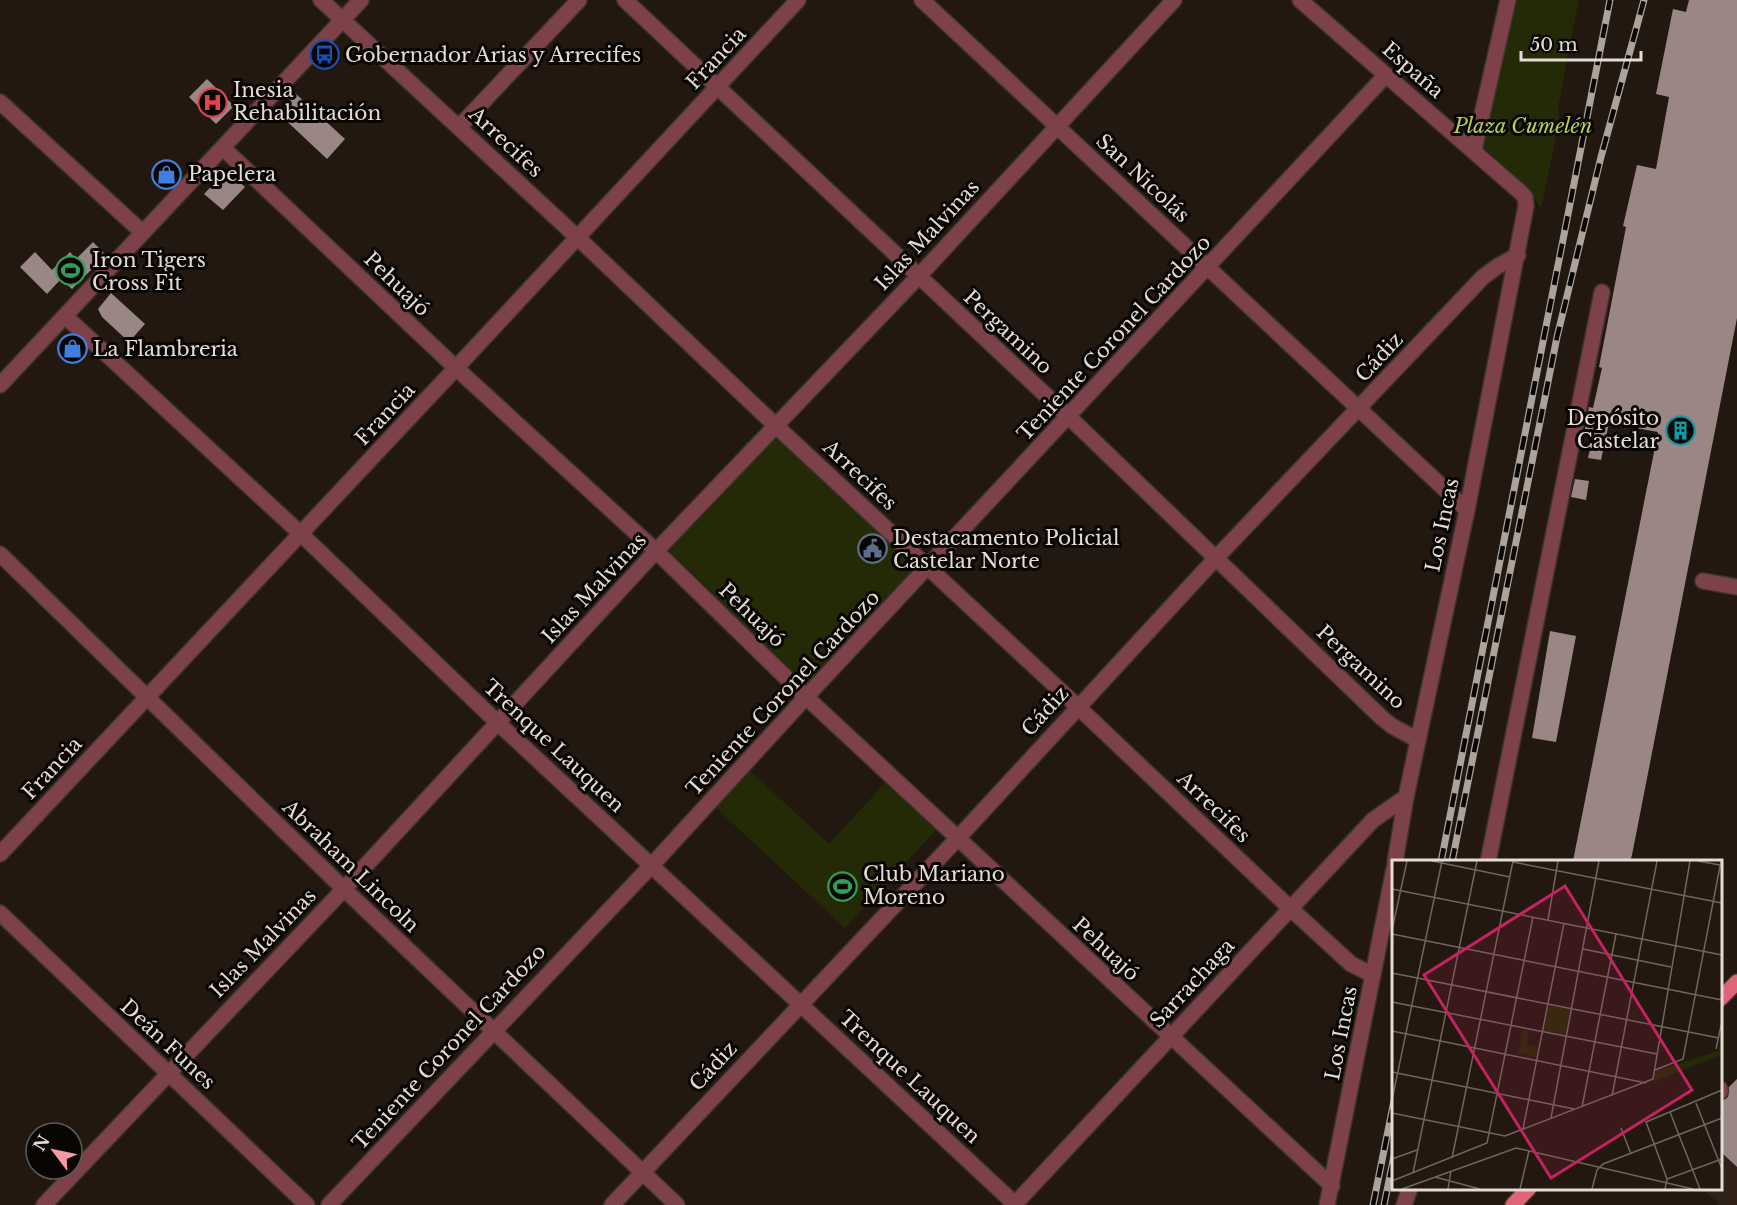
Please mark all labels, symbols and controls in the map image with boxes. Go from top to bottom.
street label: Francia [681,21,751,94]
scale bar [1521,24,1641,62]
text: 50 m [1530,34,1578,56]
street label: España [1378,37,1449,104]
bus stop icon: Gobernador Arias y Arrecifes [308,39,340,71]
place label: Gobernador Arias y Arrecifes [345,43,641,67]
place label: Inesia Rehabilitación [233,78,381,125]
hospital icon: Inesia Rehabilitación [196,86,228,118]
street label: Arrecifes [463,101,548,182]
park label: Plaza Cumelén [1453,114,1592,138]
street label: San Nicolás [1091,129,1195,227]
shop icon: Papelera [151,158,183,190]
place label: Papelera [188,162,277,186]
street label: Islas Malvinas [870,175,984,295]
street label: Teniente Coronel Cardozo [1012,230,1216,446]
street label: Pehuajó [359,247,435,321]
place label: Iron Tigers Cross Fit [92,248,206,295]
sports icon: Iron Tigers Cross Fit [55,255,87,287]
street label: Pergamino [959,285,1057,379]
street label: Cádiz [1350,327,1408,387]
shop icon: La Flambreria [56,333,88,365]
place label: La Flambreria [93,337,239,361]
street label: Francia [350,377,420,450]
place label: Depósito Castelar [1567,406,1659,453]
building icon: Depósito Castelar [1664,414,1696,446]
street label: Arrecifes [817,434,902,515]
street label: Los Incas [1420,476,1464,574]
place label: Destacamento Policial Castelar Norte [893,526,1119,573]
street label: Islas Malvinas [537,528,651,648]
public building icon: Destacamento Policial Castelar Norte [856,533,888,565]
street label: Pehuajó [714,578,790,652]
street label: Teniente Coronel Cardozo [681,585,885,801]
street label: Pergamino [1312,620,1410,714]
street label: Trenque Lauquen [479,675,629,818]
street label: Cádiz [1016,681,1074,741]
street label: Francia [17,731,87,804]
street label: Arrecifes [1172,766,1255,848]
street label: Abraham Lincoln [277,794,424,937]
inset map [1392,860,1722,1190]
place label: Club Mariano Moreno [863,862,1005,909]
sports icon: Club Mariano Moreno [826,870,858,902]
street label: Islas Malvinas [205,884,321,1002]
street label: Pehuajó [1068,912,1144,986]
street label: Sarrachaga [1145,933,1240,1032]
street label: Teniente Coronel Cardozo [347,939,551,1155]
street label: Los Incas [1320,984,1362,1082]
street label: Deán Funes [116,994,220,1094]
street label: Trenque Lauquen [835,1006,985,1149]
street label: Cádiz [684,1036,742,1096]
north arrow [24,1121,84,1181]
text: N [29,1131,54,1155]

